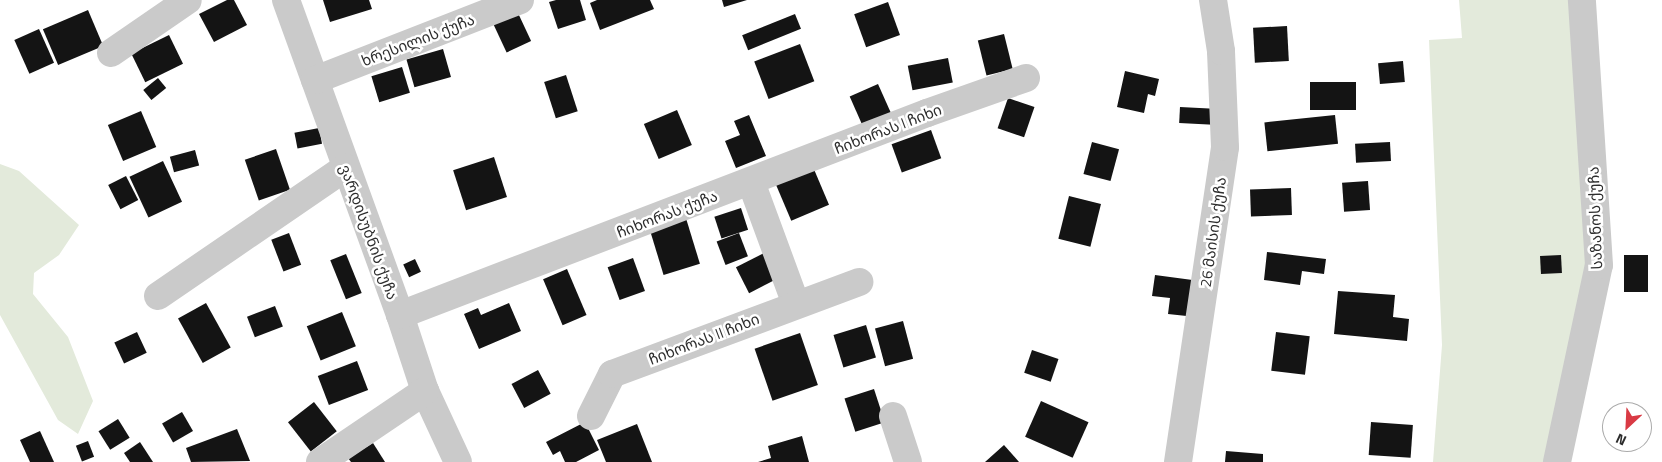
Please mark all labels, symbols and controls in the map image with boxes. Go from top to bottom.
street label: ხრესილის ქუჩა [359,10,477,70]
street label: ჩიხორას I ჩიხი [832,100,944,158]
street label: ვარდისუბნის ქუჩა [336,162,402,302]
street label: საზანოს ქუჩა [1584,166,1606,270]
street label: 26 მაისის ქუჩა [1196,176,1230,288]
street label: ჩიხორას ქუჩა [614,187,720,241]
street label: ჩიხორას II ჩიხი [646,310,762,368]
north arrow [1602,402,1652,452]
text: N [1612,429,1630,452]

